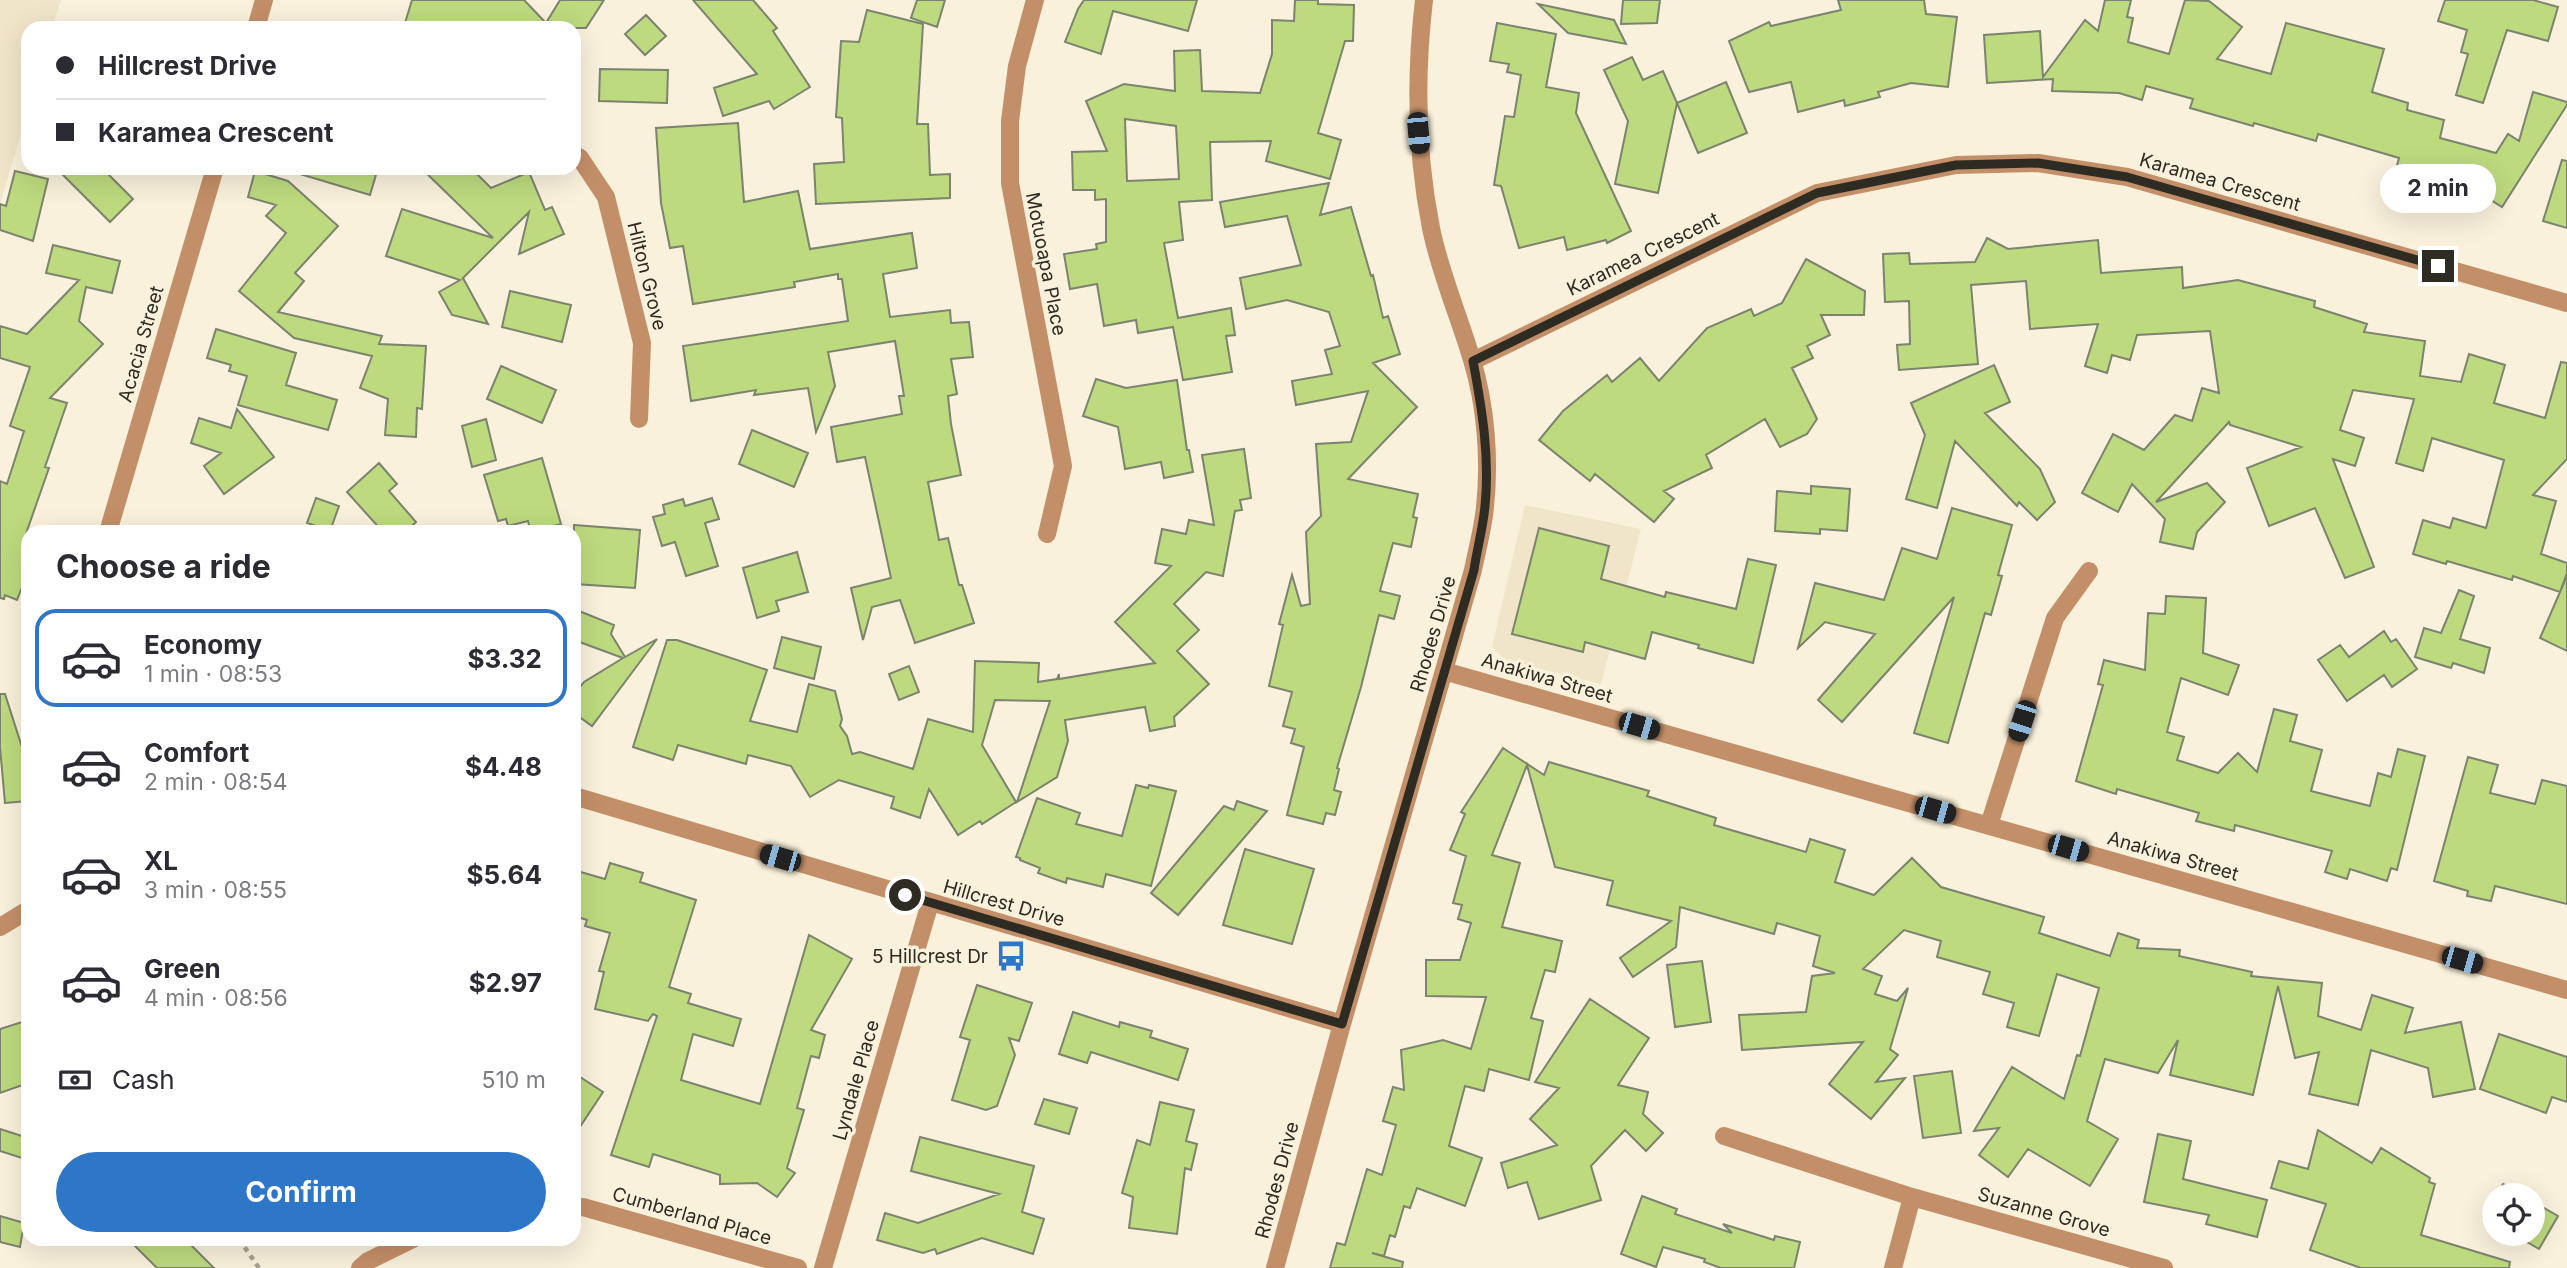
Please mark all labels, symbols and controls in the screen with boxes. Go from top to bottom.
text: Hillcrest Drive [98,50,277,81]
car [1406,111,1431,155]
text: Karamea Crescent [98,117,334,148]
street label: Karamea Crescent [2137,148,2303,216]
callout: 2 min [2380,164,2496,214]
text: 2 min [2407,174,2469,202]
street label: Motuoapa Place [1021,190,1071,338]
street label: Karamea Crescent [1563,207,1723,301]
street label: Hilton Grove [622,219,672,333]
route end [2422,250,2454,282]
street label: Acacia Street [113,283,169,405]
text: Choose a ride [56,547,271,586]
street label: Rhodes Drive [1405,573,1461,695]
icon: car [60,627,123,690]
text: Economy [144,629,262,660]
text: $3.32 [467,643,542,674]
street label: Anakiwa Street [1479,648,1615,708]
text: 1 min · 08:53 [144,660,282,688]
car [2006,698,2039,744]
car [1616,710,1663,742]
icon: car [60,735,123,798]
text: Comfort [144,737,249,768]
text: $4.48 [465,751,542,782]
text: 2 min · 08:54 [144,768,288,796]
car [1912,794,1959,826]
street label: Anakiwa Street [2105,826,2241,886]
car [2045,832,2092,864]
car [757,842,804,874]
icon: car [60,843,123,906]
text: XL [144,845,178,876]
text: $5.64 [467,859,542,890]
street label: Hillcrest Drive [941,875,1067,931]
text: 3 min · 08:55 [144,876,287,904]
route start [889,879,921,911]
bus stop icon: 5 Hillcrest Dr [994,939,1028,973]
car [2439,944,2486,976]
place label: 5 Hillcrest Dr [872,945,988,968]
icon: car [60,951,123,1014]
text: Green [144,953,221,984]
text: $2.97 [469,967,542,998]
text: 4 min · 08:56 [144,984,288,1012]
street label: Lyndale Place [828,1017,884,1143]
icon: cash [56,1061,94,1099]
text: Cash [112,1064,175,1095]
text: 510 m [482,1066,546,1094]
street label: Rhodes Drive [1250,1119,1304,1241]
button: Confirm [56,1152,546,1232]
street label: Cumberland Place [610,1182,774,1250]
street label: Suzanne Grove [1975,1182,2113,1242]
map controls [2482,1183,2545,1246]
button: locate [2482,1183,2545,1246]

